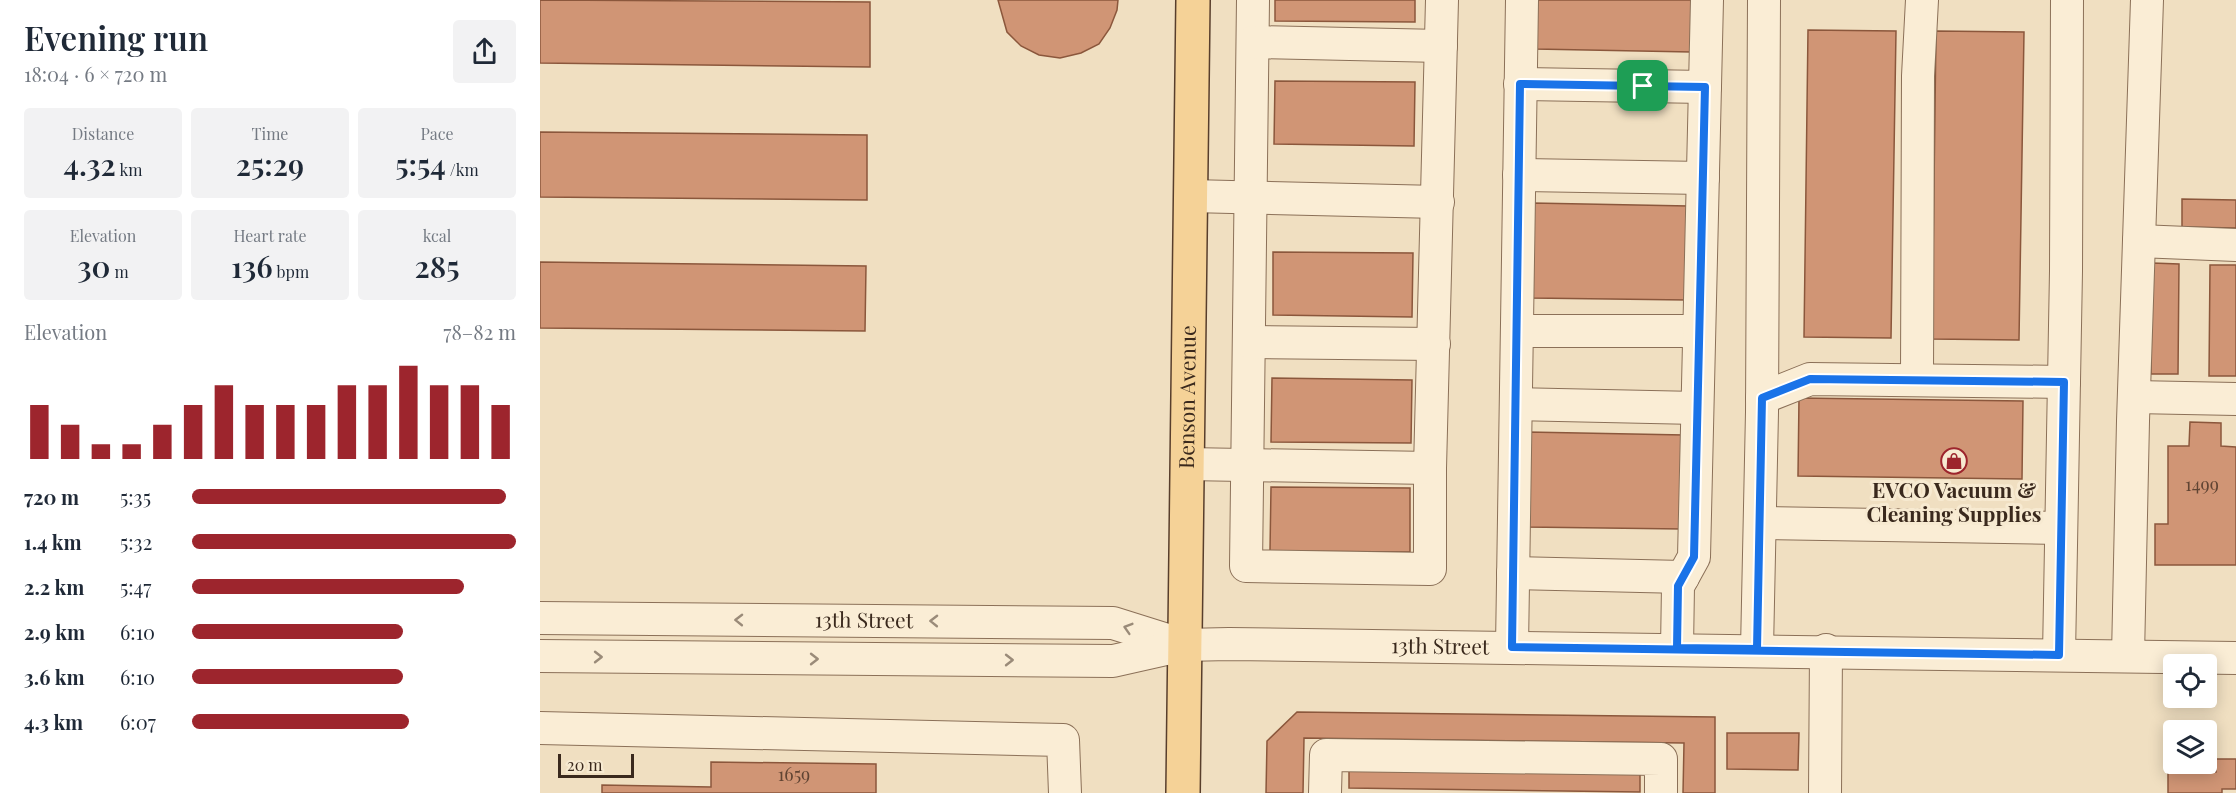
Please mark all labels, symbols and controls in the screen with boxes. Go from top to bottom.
text: Evening run [24,15,208,59]
button: share [453,20,516,83]
text: 18:04 · 6 × 720 m [24,60,167,87]
pin [1617,60,1668,111]
icon: arrive [1626,69,1659,102]
text: Distance [72,123,134,144]
text: Time [252,123,288,144]
text: Pace [420,123,454,144]
text: 4.32 [64,144,116,184]
text: 25:29 [236,144,304,184]
text: 5:54 [395,144,446,184]
text: km [116,159,142,180]
text: /km [446,159,479,180]
text: Elevation [70,225,136,246]
text: Heart rate [233,225,307,246]
text: kcal [423,225,451,246]
text: 30 [77,246,110,286]
text: 136 [231,246,273,286]
text: 285 [414,246,460,286]
text: m [110,261,129,282]
text: bpm [273,261,309,282]
text: Elevation [24,318,107,345]
text: 78–82 m [443,318,516,345]
street label: Benson Avenue [1171,325,1201,469]
shop icon: EVCO Vacuum & Cleaning Supplies [1939,446,1969,476]
house number: 1499 [2185,472,2219,496]
place label: EVCO Vacuum & Cleaning Supplies [1867,475,2041,527]
text: 720 m [24,483,79,510]
text: 5:35 [120,483,151,510]
text: 1.4 km [24,528,82,555]
text: 5:32 [120,528,152,555]
text: 2.2 km [24,573,84,600]
text: 5:47 [120,573,151,600]
street label: 13th Street [815,604,914,633]
one-way arrow [735,613,744,626]
one-way arrow [930,615,939,628]
text: 2.9 km [24,618,85,645]
text: 6:10 [120,618,155,645]
one-way arrow [1123,623,1134,635]
street label: 13th Street [1391,630,1490,660]
one-way arrow [594,651,603,663]
one-way arrow [810,653,819,665]
one-way arrow [1005,654,1014,666]
map controls [2163,654,2217,774]
button: locate [2163,654,2217,708]
text: 3.6 km [24,663,85,690]
text: 6:10 [120,663,155,690]
text: 4.3 km [24,708,83,735]
text: 6:07 [120,708,156,735]
button: layers [2163,720,2217,774]
scale bar [558,751,634,778]
text: 20 m [567,754,602,775]
house number: 1659 [778,762,810,786]

